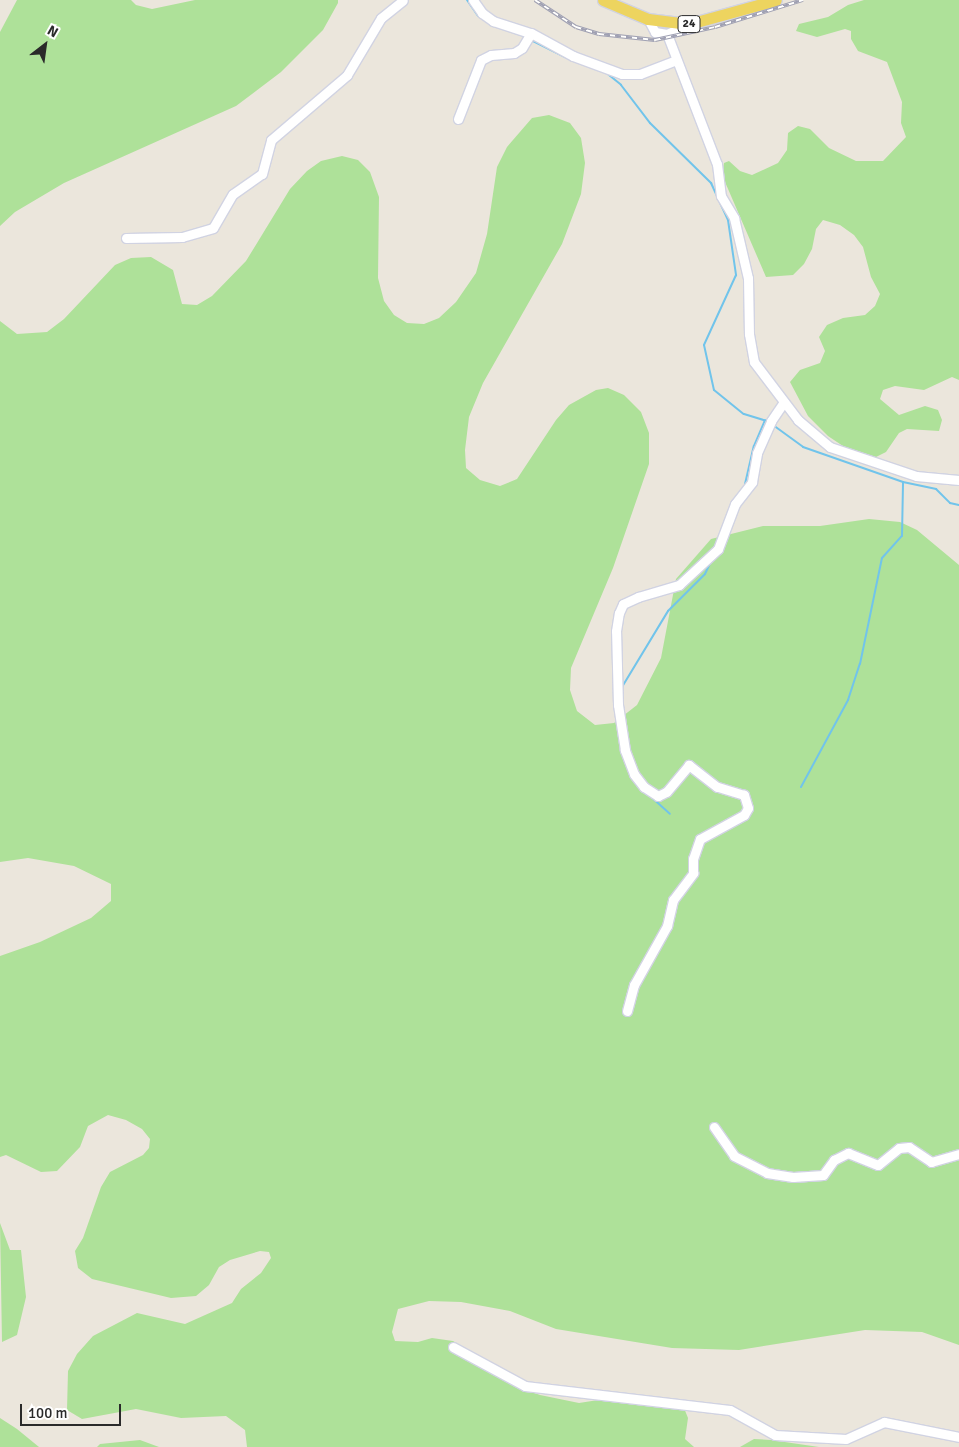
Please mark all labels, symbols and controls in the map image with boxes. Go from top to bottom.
road number: 24 [676,14,702,34]
north arrow [20,20,70,70]
text: N [44,22,61,41]
scale bar [22,1394,124,1426]
text: 100 m [28,1404,68,1422]

